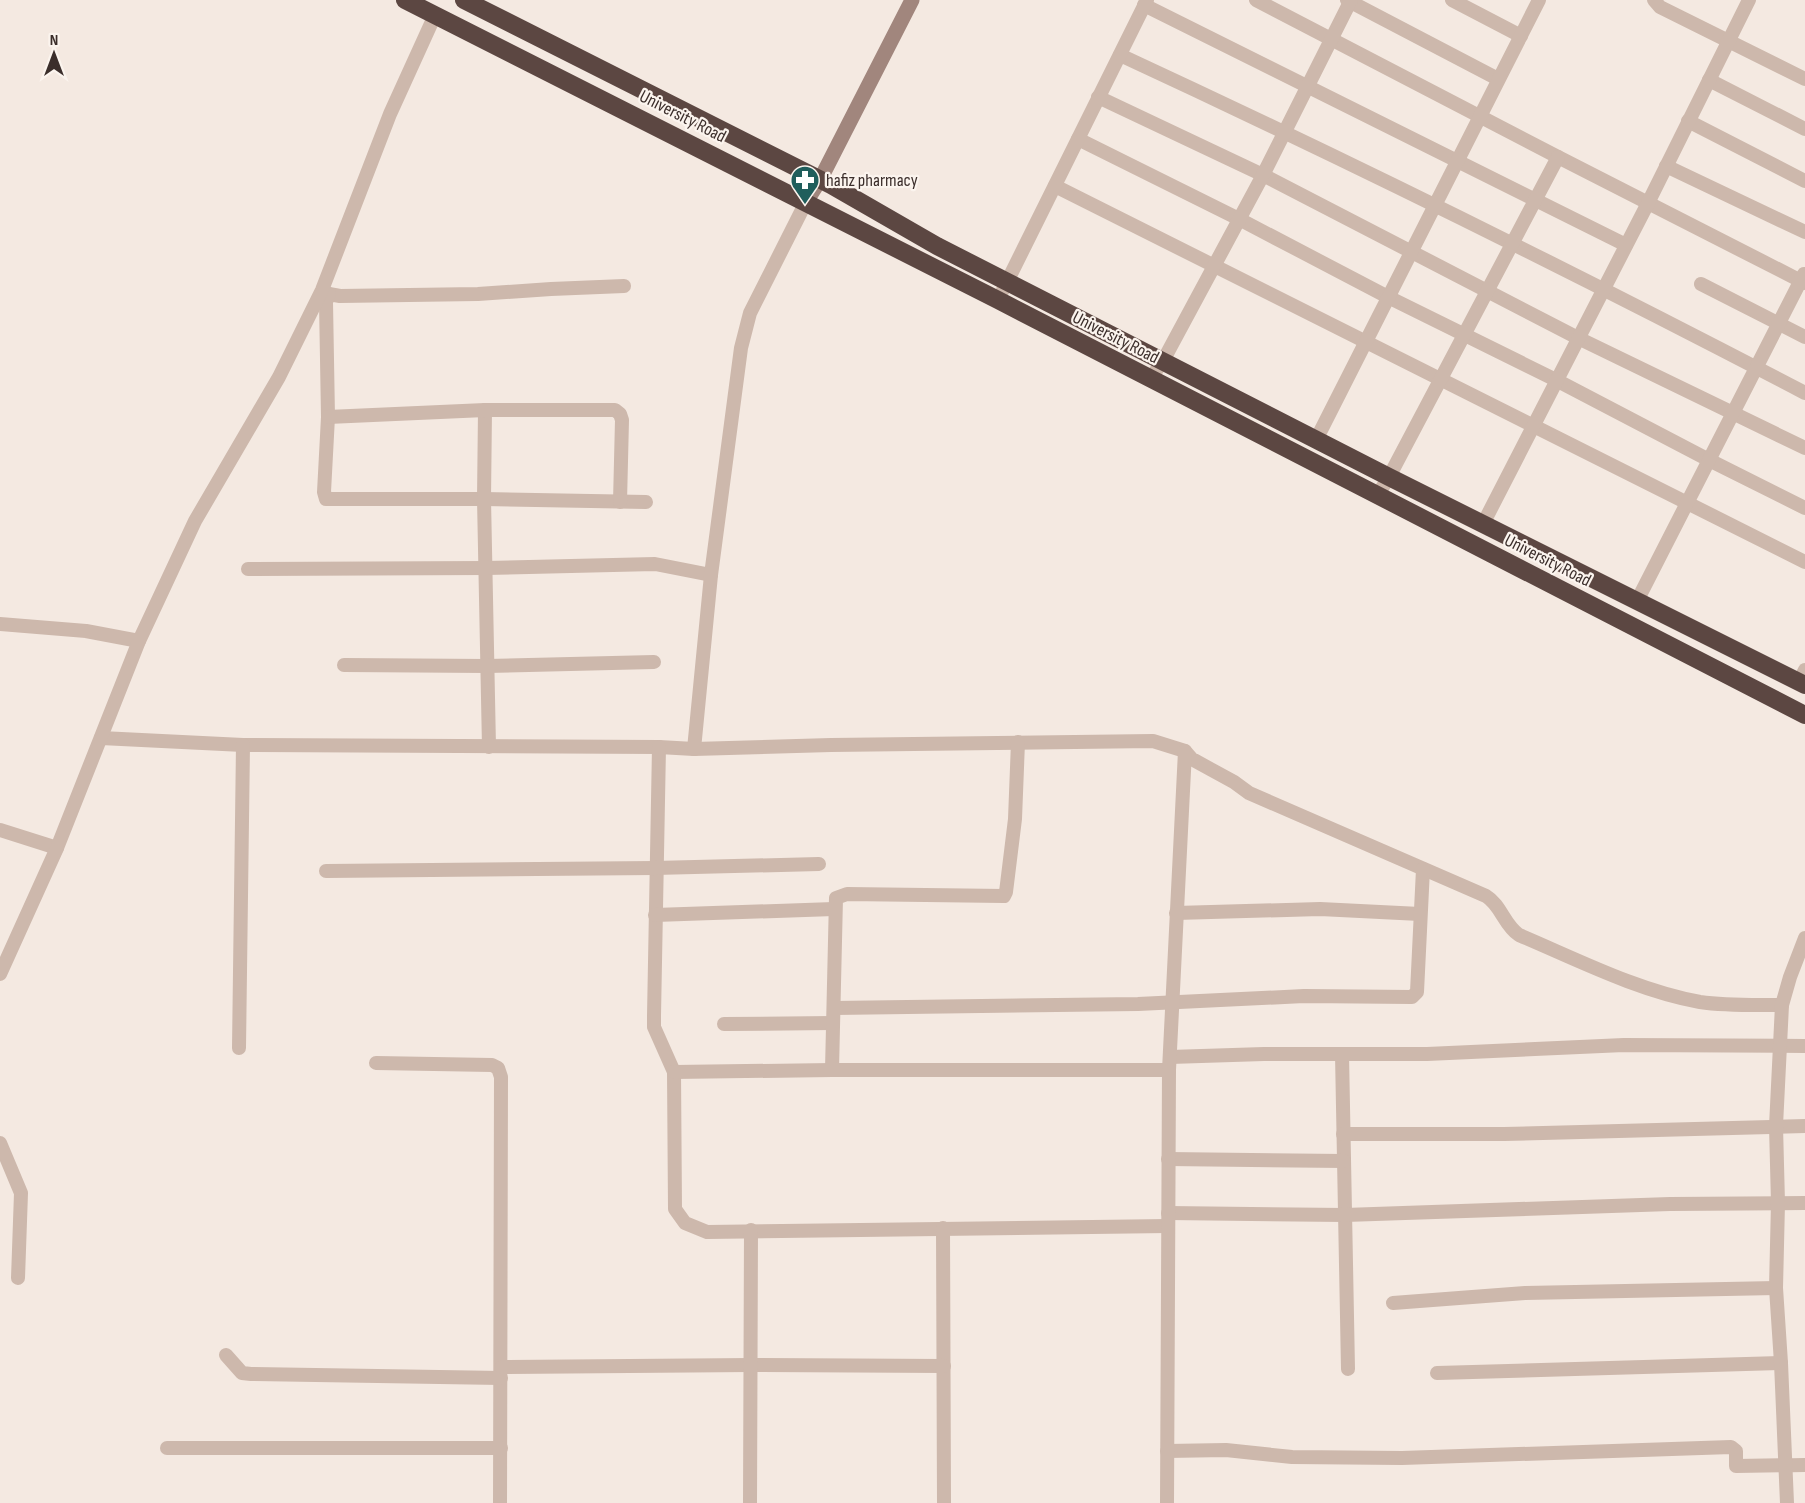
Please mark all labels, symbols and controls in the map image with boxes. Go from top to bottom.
north arrow [24,24,84,84]
text: N [50,31,58,50]
street label: University Road [636,86,729,147]
pharmacy icon: hafiz pharmacy [789,164,821,206]
place label: hafiz pharmacy [826,170,918,191]
street label: University Road [1069,307,1162,368]
street label: University Road [1501,530,1594,591]

